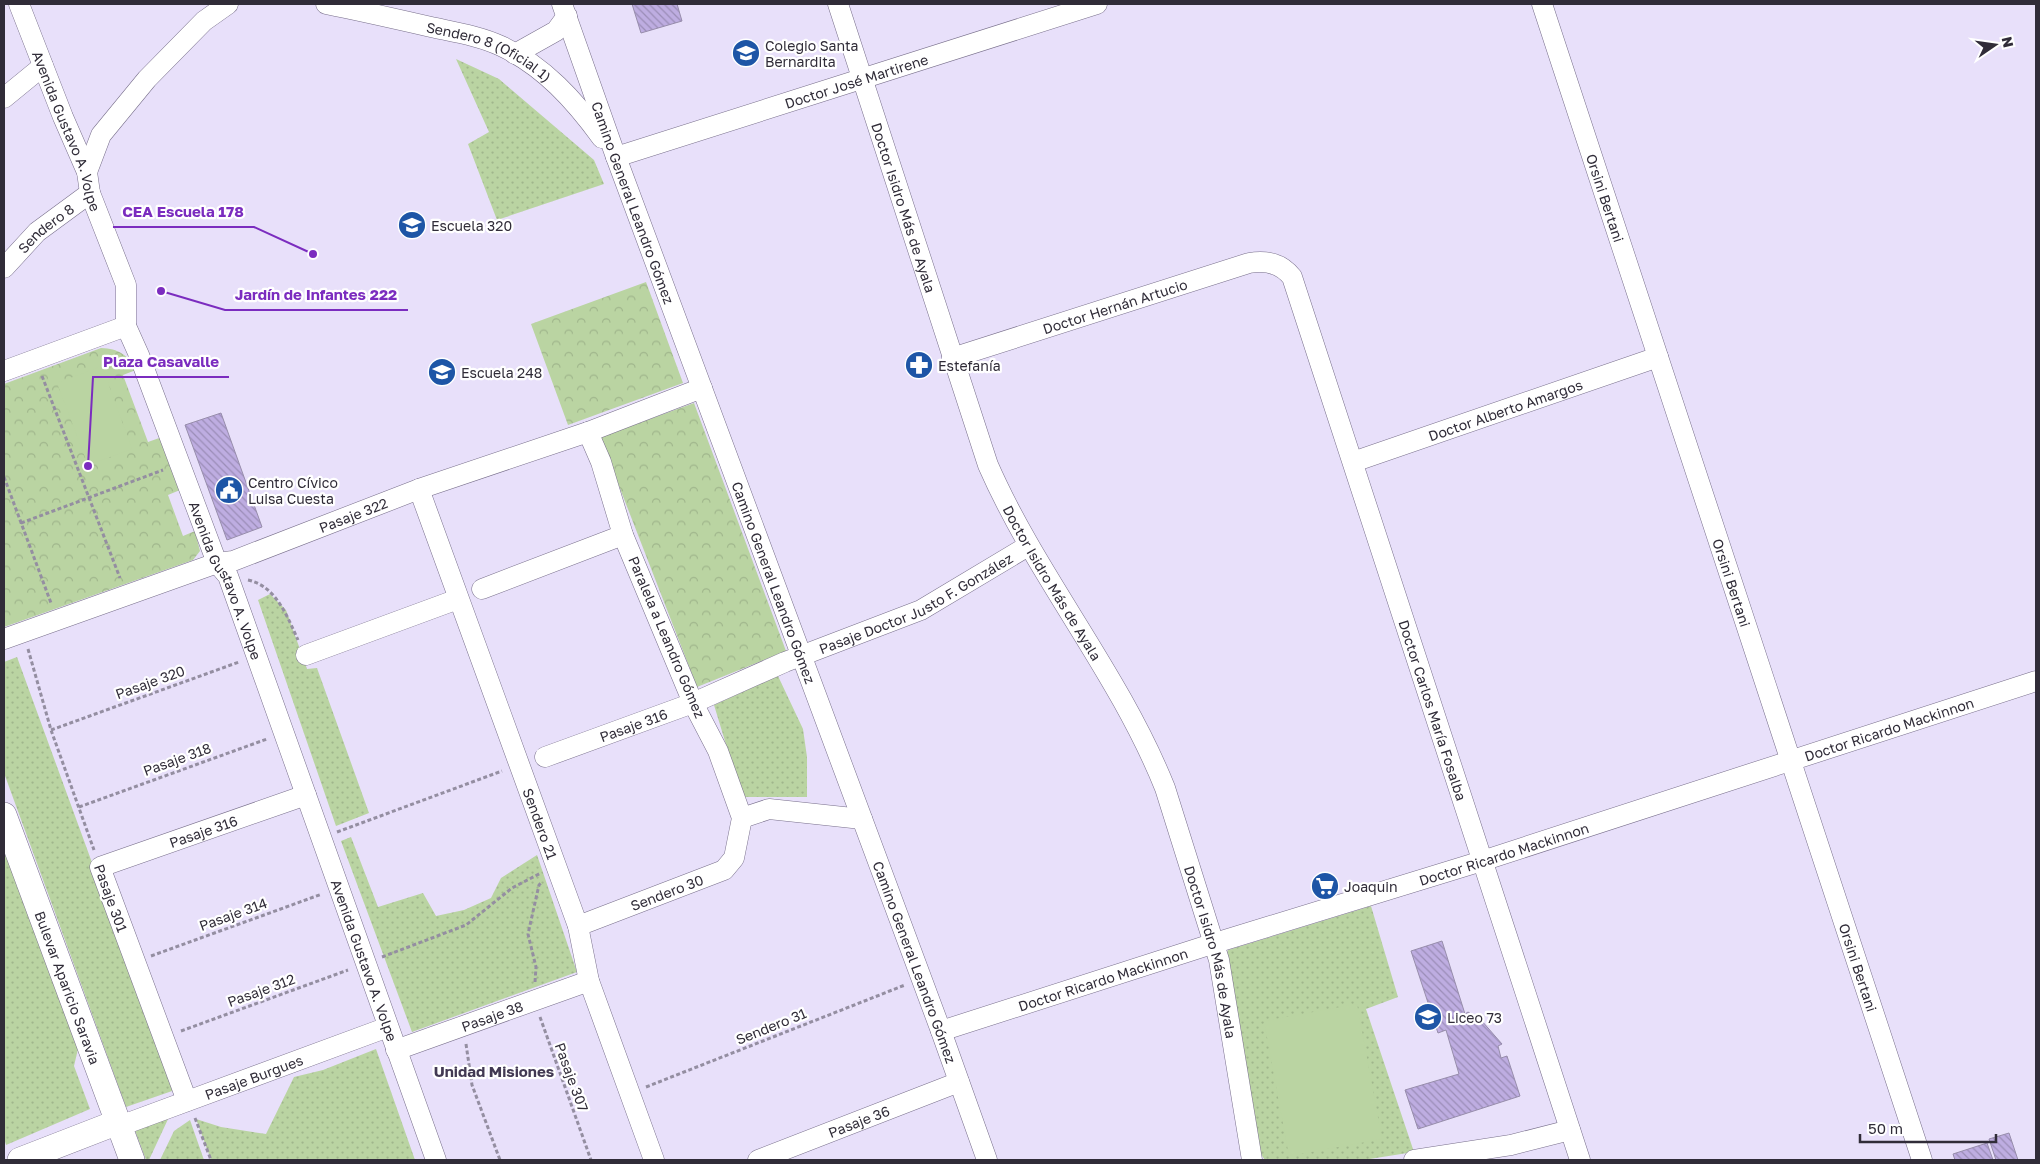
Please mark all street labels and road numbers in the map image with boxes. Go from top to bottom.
street label: Sendero 8 (Oficial 1) [425,18,555,85]
street label: Avenida Gustavo A. Volpe [29,48,105,214]
street label: Doctor José Martirene [782,50,930,111]
street label: Camino General Leandro Gómez [589,99,678,306]
street label: Doctor Isidro Más de Ayala [869,120,940,295]
street label: Orsini Bertani [1583,151,1628,244]
street label: Sendero 8 [14,199,77,256]
street label: Doctor Hernán Artucio [1040,275,1189,337]
street label: Doctor Alberto Amargos [1426,375,1585,444]
street label: Camino General Leandro Gómez [729,479,819,686]
street label: Pasaje 322 [316,494,390,535]
street label: Avenida Gustavo A. Volpe [186,499,266,662]
street label: Doctor Isidro Más de Ayala [1000,502,1105,663]
street label: Orsini Bertani [1710,536,1755,629]
street label: Pasaje Doctor Justo F. González [816,549,1015,657]
street label: Paralela a Leandro Gómez [625,554,709,720]
street label: Doctor Carlos María Fosalba [1396,617,1471,802]
street label: Pasaje 320 [113,662,187,702]
street label: Doctor Ricardo Mackinnon [1802,693,1976,764]
street label: Pasaje 316 [597,705,670,745]
street label: Pasaje 318 [141,739,213,779]
street label: Sendero 21 [520,786,562,862]
street label: Pasaje 316 [167,811,240,851]
street label: Doctor Ricardo Mackinnon [1417,818,1591,888]
street label: Camino General Leandro Gómez [870,858,960,1065]
street label: Pasaje 301 [91,862,131,935]
street label: Doctor Isidro Más de Ayala [1181,863,1240,1039]
street label: Sendero 30 [628,870,705,914]
street label: Avenida Gustavo A. Volpe [328,877,401,1043]
street label: Pasaje 314 [197,894,269,934]
street label: Bulevar Aparicio Saravia [32,908,104,1067]
street label: Orsini Bertani [1836,921,1881,1014]
street label: Doctor Ricardo Mackinnon [1016,944,1190,1014]
street label: Pasaje 312 [225,970,297,1010]
street label: Pasaje 38 [459,997,525,1035]
street label: Sendero 31 [733,1004,809,1048]
street label: Pasaje 307 [552,1040,592,1114]
street label: Pasaje Burgues [202,1051,305,1103]
street label: Pasaje 36 [826,1101,892,1140]

